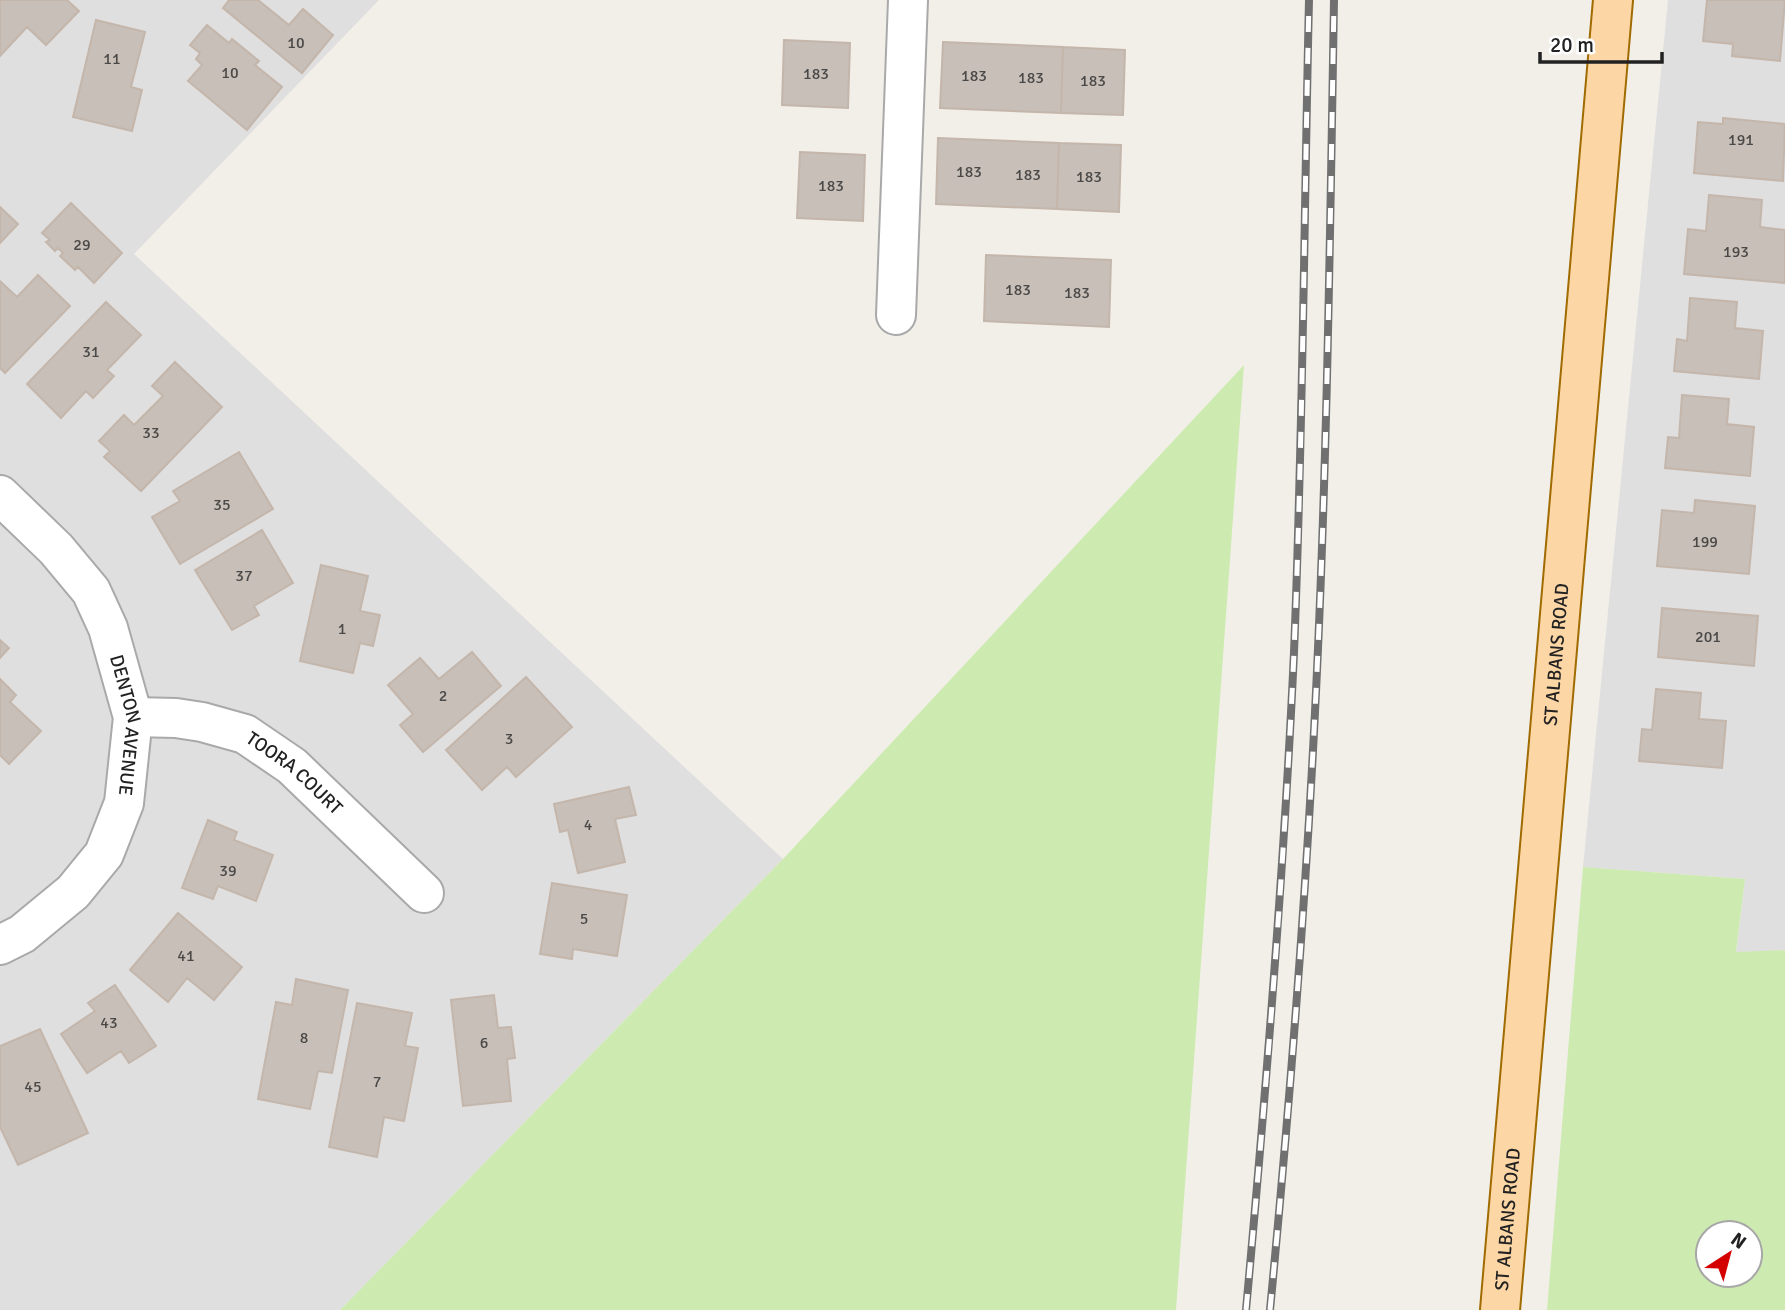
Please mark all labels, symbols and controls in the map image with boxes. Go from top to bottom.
scale bar [1540,21,1662,65]
text: 20 m [1550,32,1594,58]
house number: 10 [287,33,305,53]
house number: 11 [103,49,121,69]
house number: 10 [221,63,239,83]
house number: 183 [803,64,829,84]
house number: 183 [961,66,987,86]
house number: 183 [1018,68,1044,88]
house number: 183 [1080,71,1106,91]
house number: 191 [1728,130,1754,150]
house number: 183 [956,162,982,182]
house number: 183 [1015,165,1041,185]
house number: 183 [1076,167,1102,187]
house number: 183 [818,176,844,196]
house number: 29 [73,235,91,255]
house number: 193 [1723,242,1749,262]
house number: 183 [1005,280,1031,300]
house number: 183 [1064,283,1090,303]
house number: 31 [82,342,100,362]
house number: 33 [142,423,160,443]
house number: 35 [213,495,231,515]
house number: 199 [1692,532,1718,552]
house number: 37 [235,566,253,586]
street label: ST ALBANS ROAD [1538,582,1575,727]
house number: 1 [338,619,346,639]
house number: 201 [1695,627,1721,647]
street label: DENTON AVENUE [104,652,146,797]
house number: 2 [439,686,447,706]
street label: TOORA COURT [242,726,348,820]
house number: 3 [505,729,513,749]
house number: 4 [584,815,593,835]
house number: 39 [219,861,237,881]
house number: 5 [580,909,588,929]
house number: 41 [177,946,195,966]
house number: 43 [100,1013,118,1033]
house number: 8 [300,1028,308,1048]
house number: 6 [480,1033,488,1053]
house number: 7 [373,1072,381,1092]
house number: 45 [24,1077,42,1097]
street label: ST ALBANS ROAD [1490,1147,1526,1292]
north arrow [1694,1219,1764,1289]
text: N [1726,1227,1751,1255]

